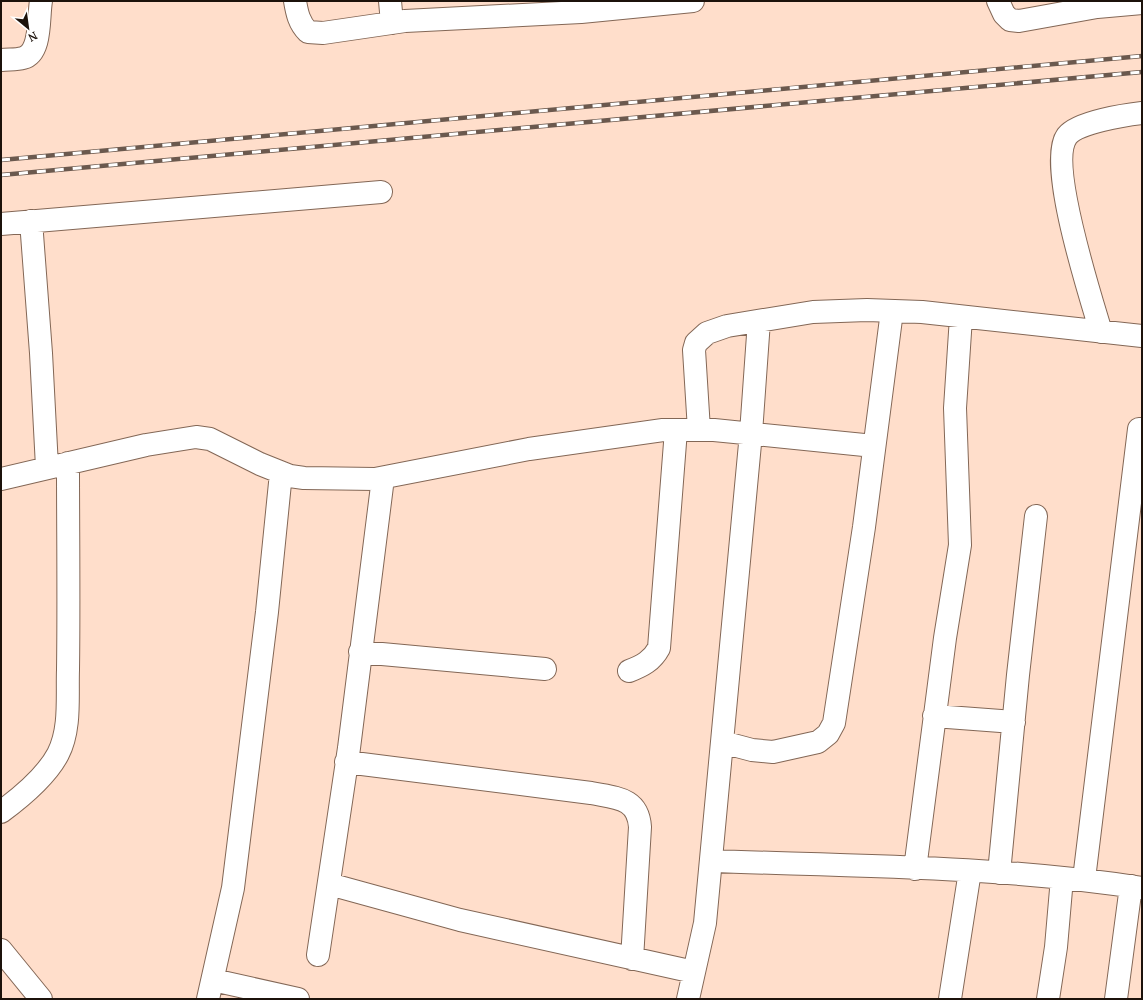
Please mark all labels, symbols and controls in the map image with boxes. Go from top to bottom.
north arrow [8,8,48,48]
text: N [25,29,40,45]

